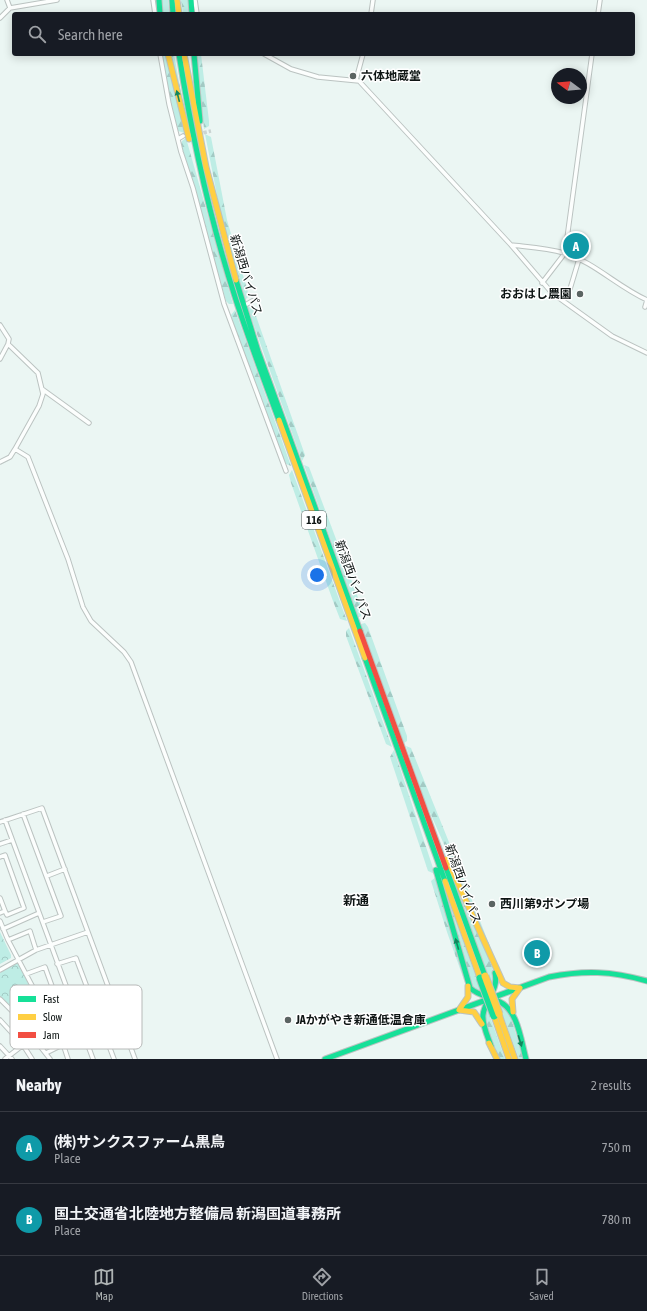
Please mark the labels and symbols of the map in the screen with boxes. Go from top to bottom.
north arrow [551,68,587,104]
place label: 六体地蔵堂 [361,69,421,83]
marker: 六体地蔵堂 [348,71,358,81]
one-way arrow [175,89,181,102]
pin: A [563,231,589,261]
street label: 新潟西バイパス [227,233,265,317]
place label: おおはし農園 [500,287,572,301]
marker: おおはし農園 [575,289,585,299]
road number: 116 [302,511,326,529]
street label: 新潟西バイパス [332,538,374,622]
your location [307,565,327,585]
street label: 新潟西バイパス [442,842,484,926]
district label: 新通 [343,893,369,908]
place label: 西川第9ポンプ場 [500,897,589,911]
marker: 西川第9ポンプ場 [487,899,497,909]
one-way arrow [454,938,460,950]
pin: B [524,938,550,968]
legend [10,985,142,1049]
text: Fast [43,993,59,1005]
text: Slow [43,1011,62,1023]
place label: JAかがやき新通低温倉庫 [295,1013,426,1027]
marker: JAかがやき新通低温倉庫 [283,1015,293,1025]
text: Jam [43,1029,60,1041]
one-way arrow [517,1035,523,1047]

